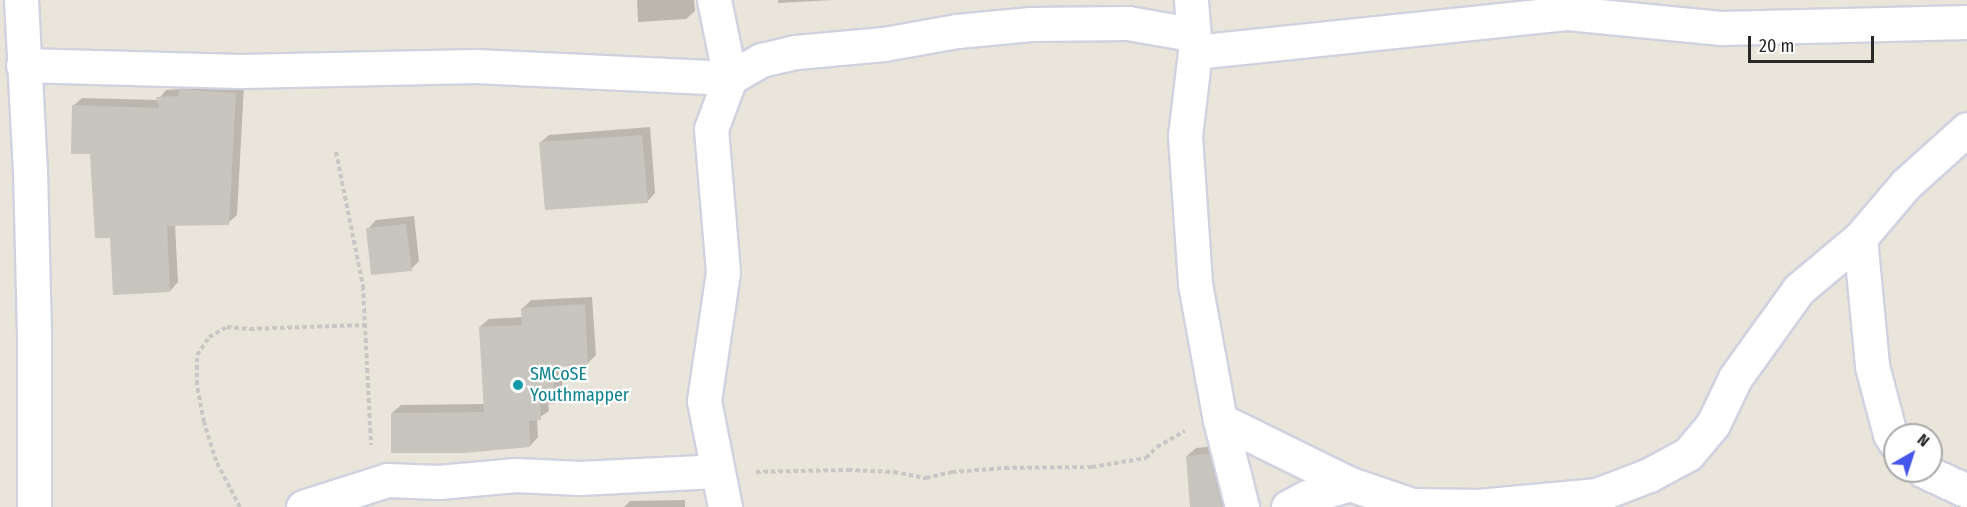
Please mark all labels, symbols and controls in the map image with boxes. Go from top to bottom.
scale bar [1751,24,1877,62]
text: 20 m [1759,35,1794,57]
place label: SMCoSE Youthmapper [530,364,629,406]
marker: SMCoSE Youthmapper [511,378,525,392]
north arrow [1883,423,1943,483]
text: N [1914,430,1933,451]

